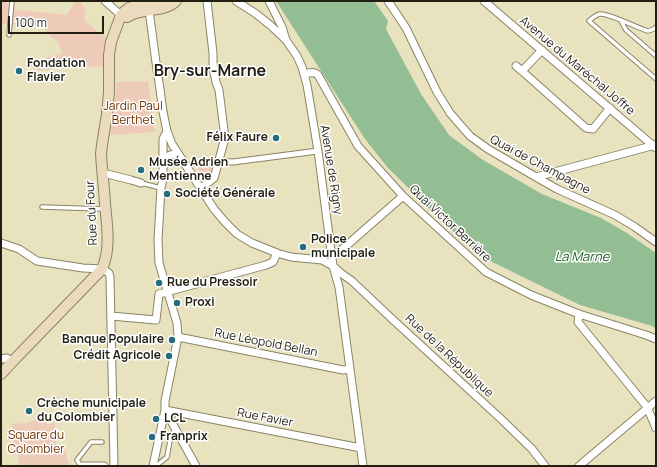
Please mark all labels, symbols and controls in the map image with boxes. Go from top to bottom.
scale bar [10,8,106,34]
text: 100 m [15,14,47,31]
street label: Avenue du Maréchal Joffre [517,14,637,118]
place label: Fondation Flavier [27,57,86,85]
district label: Bry-sur-Marne [154,62,266,82]
marker: Fondation Flavier [14,66,24,76]
park label: Jardin Paul Berthet [103,100,163,128]
street label: Avenue de Rigny [317,124,345,216]
place label: Félix Faure [207,131,268,145]
street label: Quai de Champagne [487,132,593,198]
marker: Félix Faure [271,133,281,143]
place label: Musée Adrien Mentienne [149,156,228,184]
marker: Musée Adrien Mentienne [136,165,146,175]
street label: Rue du Four [83,180,101,246]
street label: Quai Victor Berrière [406,182,494,266]
place label: Société Générale [175,187,275,201]
marker: Société Générale [162,189,172,199]
place label: Police municipale [311,233,375,261]
marker: Police municipale [298,242,308,252]
water label: La Marne [555,249,609,265]
place label: Rue du Pressoir [167,276,257,290]
marker: Rue du Pressoir [154,278,164,288]
place label: Proxi [185,296,215,310]
marker: Proxi [172,298,182,308]
street label: Rue de la République [402,311,496,401]
street label: Rue Léopold Bellan [213,326,319,360]
place label: Banque Populaire [62,333,164,347]
marker: Banque Populaire [167,335,177,345]
place label: Crédit Agricole [73,349,161,363]
marker: Crédit Agricole [164,351,174,361]
place label: Crèche municipale du Colombier [37,397,146,425]
marker: Crèche municipale du Colombier [24,406,34,416]
street label: Rue Favier [236,406,294,430]
place label: LCL [164,412,186,426]
marker: LCL [151,414,161,424]
park label: Square du Colombier [7,429,65,457]
place label: Franprix [160,430,208,444]
marker: Franprix [147,432,157,442]

